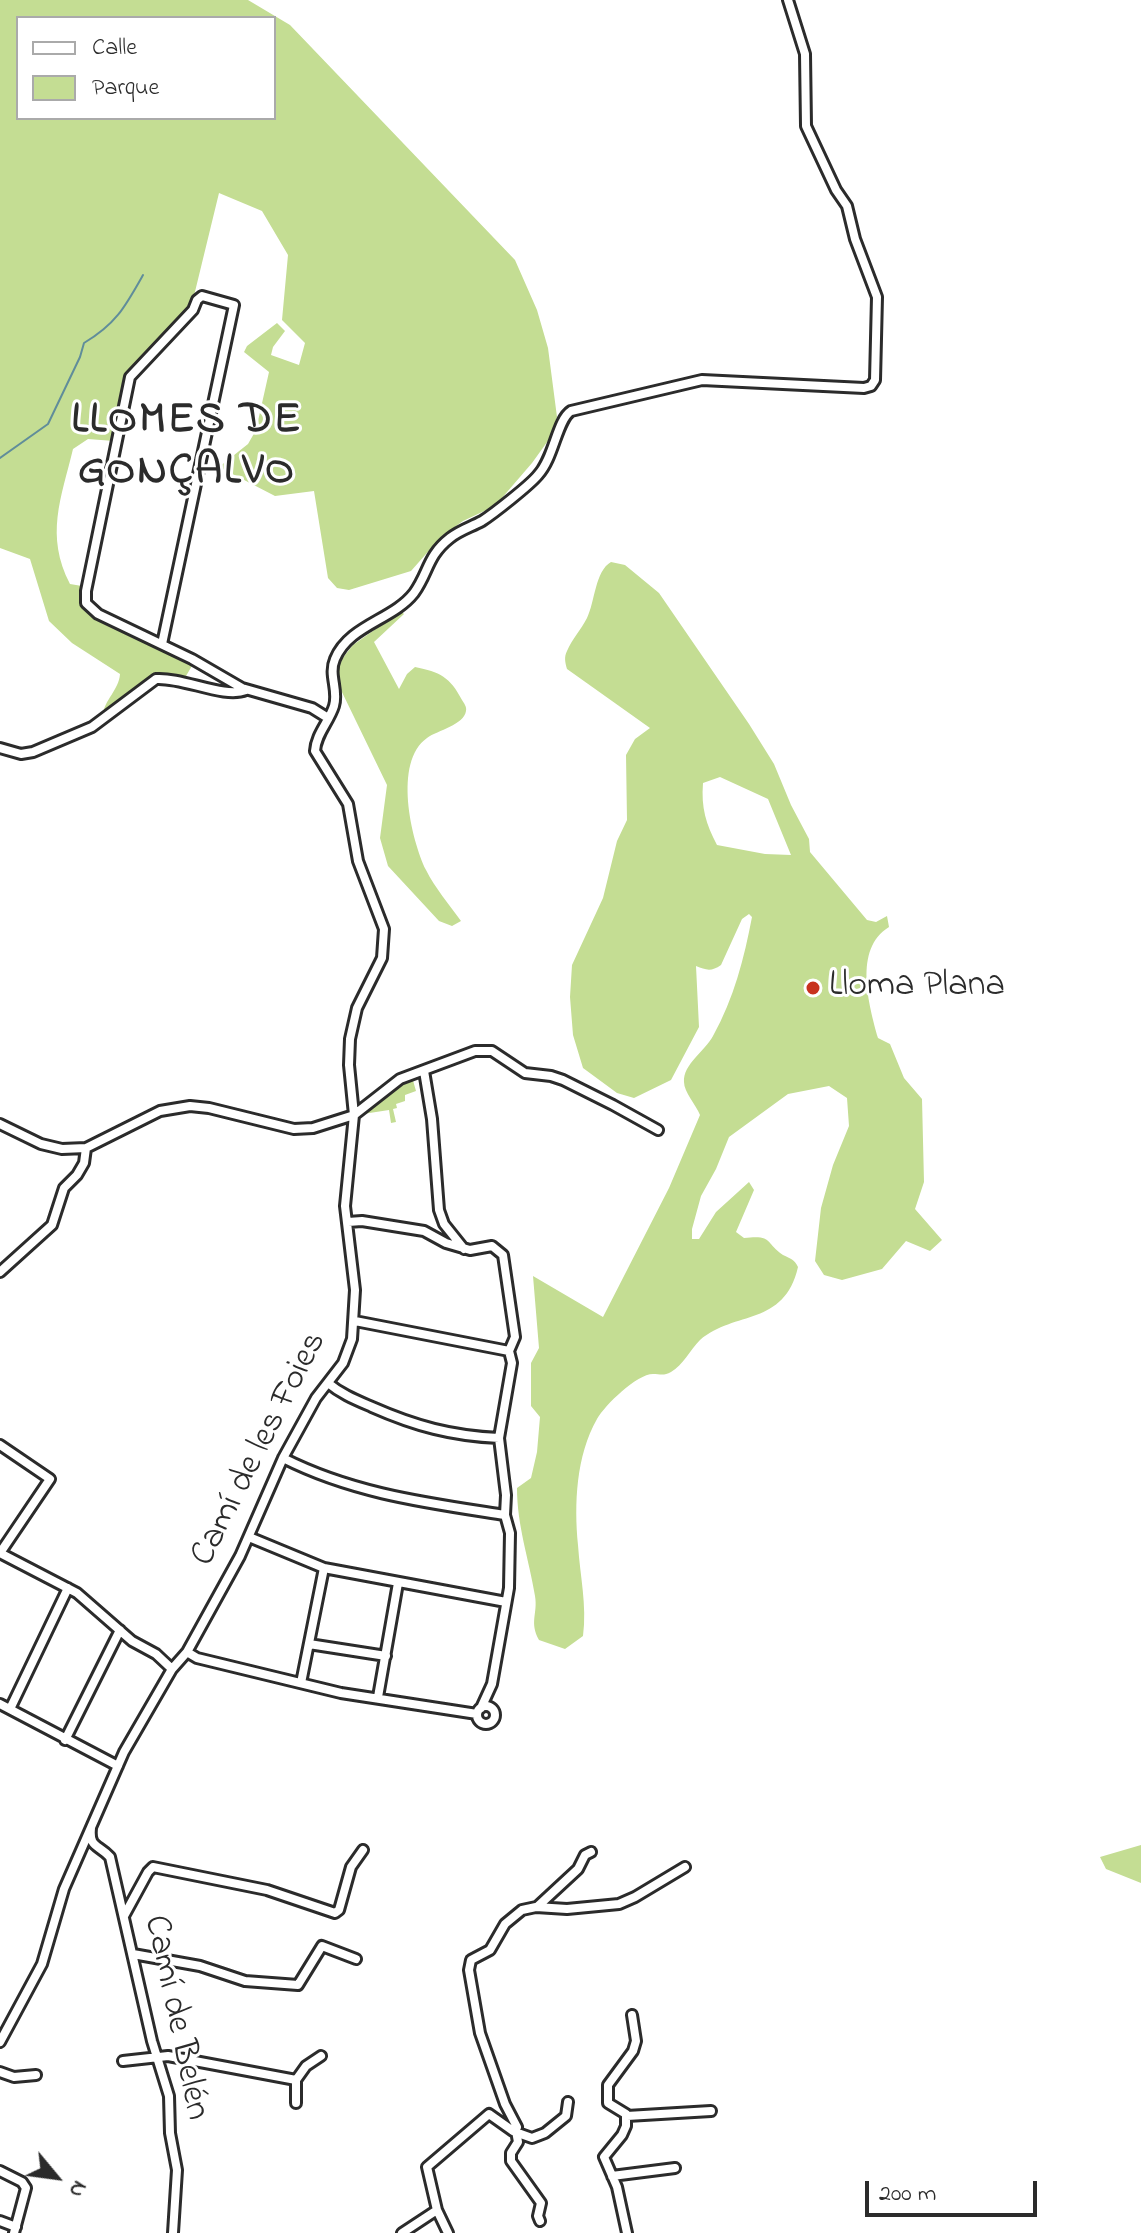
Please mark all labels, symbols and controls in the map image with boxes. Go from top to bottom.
legend [16,16,276,120]
text: Calle [92,31,137,66]
text: Parque [92,71,159,106]
district label: LLOMES DE GONÇALVO [71,398,303,501]
place label: Lloma Plana [829,966,1005,1010]
marker: Lloma Plana [804,979,822,997]
street label: Camí de les Foies [183,1326,339,1574]
street label: Camí de Belén [131,1912,217,2124]
north arrow [16,2137,96,2217]
scale bar [869,2165,1041,2215]
text: N [59,2174,95,2203]
text: 200 m [879,2177,936,2212]

